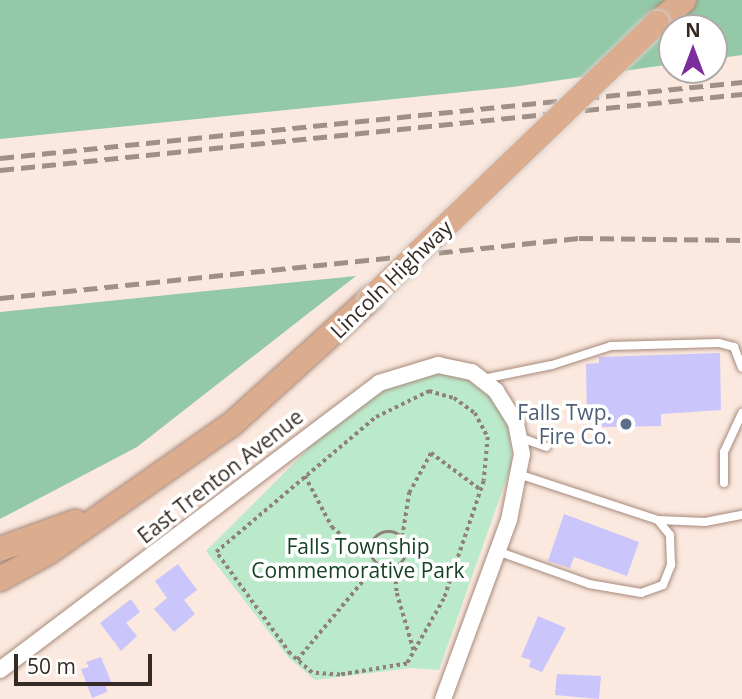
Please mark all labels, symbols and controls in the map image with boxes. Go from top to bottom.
north arrow [658,14,728,84]
text: N [685,17,701,43]
street label: Lincoln Highway [325,215,457,343]
place label: Falls Twp. Fire Co. [517,399,612,449]
street label: East Trenton Avenue [132,404,308,548]
marker: Falls Twp. Fire Co. [618,416,634,432]
park label: Falls Township Commemorative Park [251,533,465,583]
scale bar [18,640,156,684]
text: 50 m [27,652,76,680]

